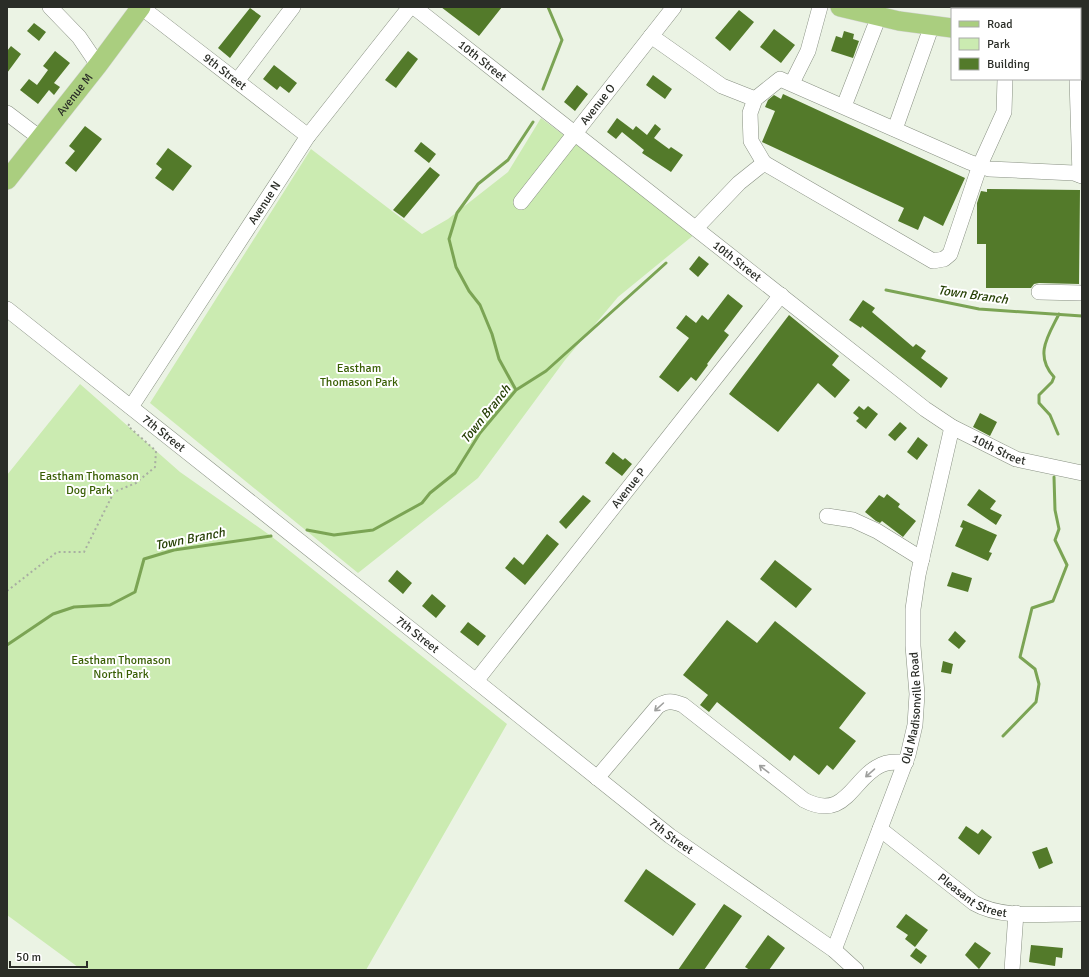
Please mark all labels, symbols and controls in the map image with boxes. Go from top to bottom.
legend [951,8,1081,80]
text: Road [987,17,1013,32]
street label: 10th Street [455,37,510,85]
text: Park [987,37,1010,52]
street label: 9th Street [200,50,250,93]
text: Building [987,57,1030,72]
street label: Avenue M [53,70,96,119]
street label: Avenue O [577,81,618,128]
street label: Avenue N [245,178,284,227]
street label: 10th Street [710,237,764,285]
water label: Town Branch [937,282,1010,308]
park label: Eastham Thomason Park [320,361,398,390]
water label: Town Branch [458,381,515,446]
street label: 7th Street [139,412,188,455]
street label: 10th Street [970,431,1027,468]
street label: Avenue P [608,465,649,511]
park label: Eastham Thomason Dog Park [39,469,139,498]
water label: Town Branch [154,524,227,554]
street label: 7th Street [393,613,442,656]
street label: Old Madisonville Road [898,651,925,766]
park label: Eastham Thomason North Park [71,653,171,682]
one-way arrow [654,702,664,711]
one-way arrow [759,764,770,773]
one-way arrow [865,768,875,777]
street label: 7th Street [646,815,696,857]
street label: Pleasant Street [935,870,1008,921]
scale bar [10,943,87,969]
text: 50 m [16,950,41,965]

